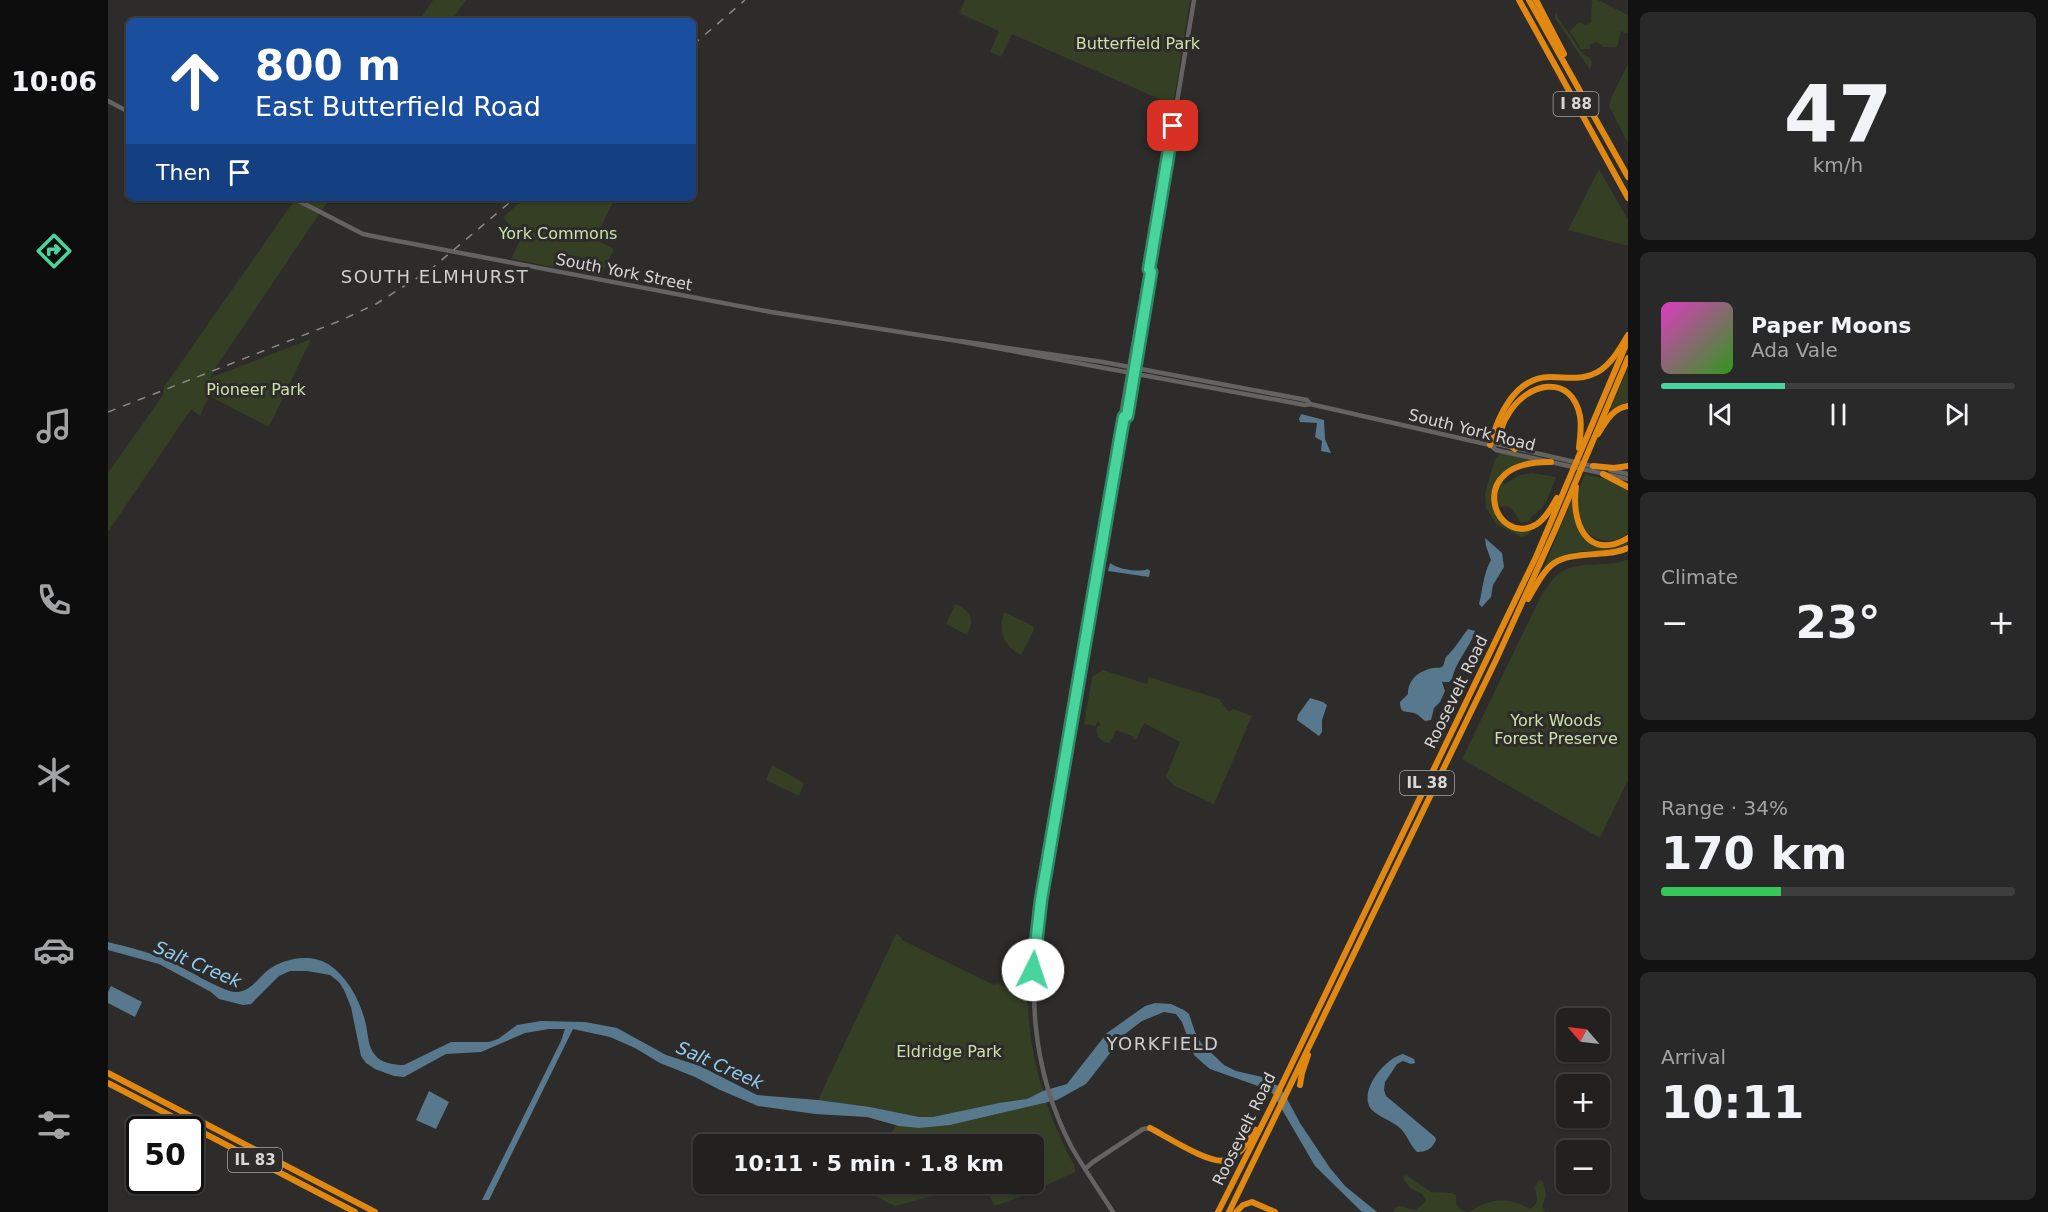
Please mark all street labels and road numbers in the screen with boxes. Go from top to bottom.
road number: I 88 [1554,92,1598,116]
street label: South York Street [554,249,694,295]
street label: South York Road [1407,405,1537,455]
street label: Roosevelt Road [1420,632,1492,752]
road number: IL 38 [1400,771,1454,795]
street label: Roosevelt Road [1208,1069,1280,1189]
road number: IL 83 [228,1148,282,1172]

